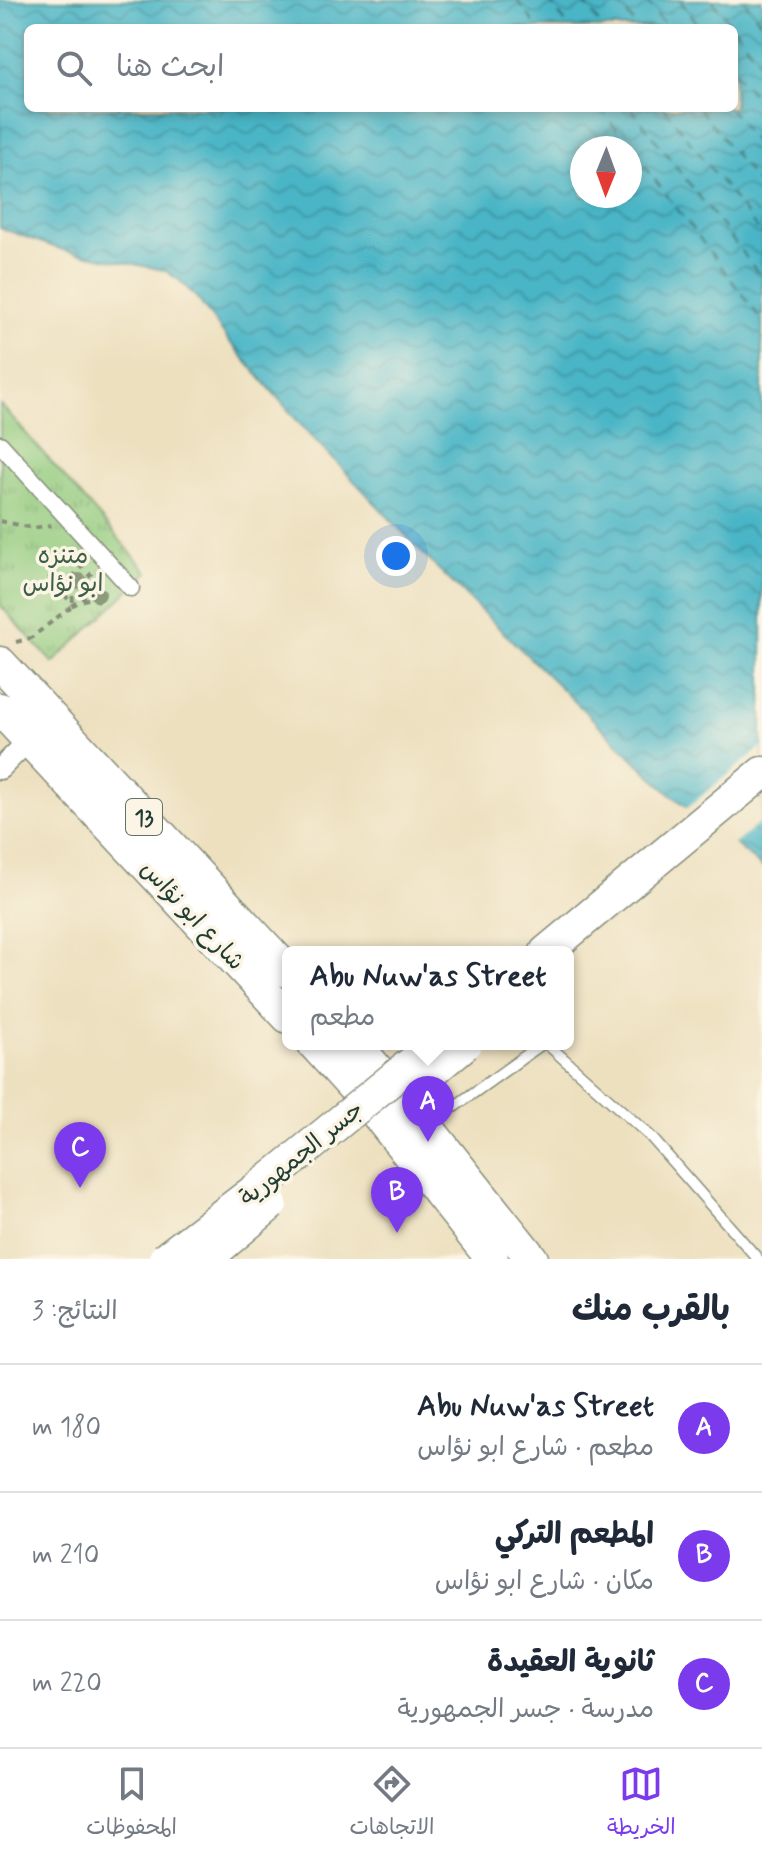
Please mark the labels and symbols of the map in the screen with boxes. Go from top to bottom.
north arrow [570,136,642,208]
your location [376,536,416,576]
park label: متنزه ابو نؤاس [22,541,104,600]
road number: 13 [126,799,162,835]
street label: شارع ابو نؤاس [133,854,251,978]
pin: A [402,1076,454,1142]
street label: جسر الجمهورية [233,1094,371,1214]
pin: C [54,1122,106,1188]
pin: B [371,1167,423,1233]

